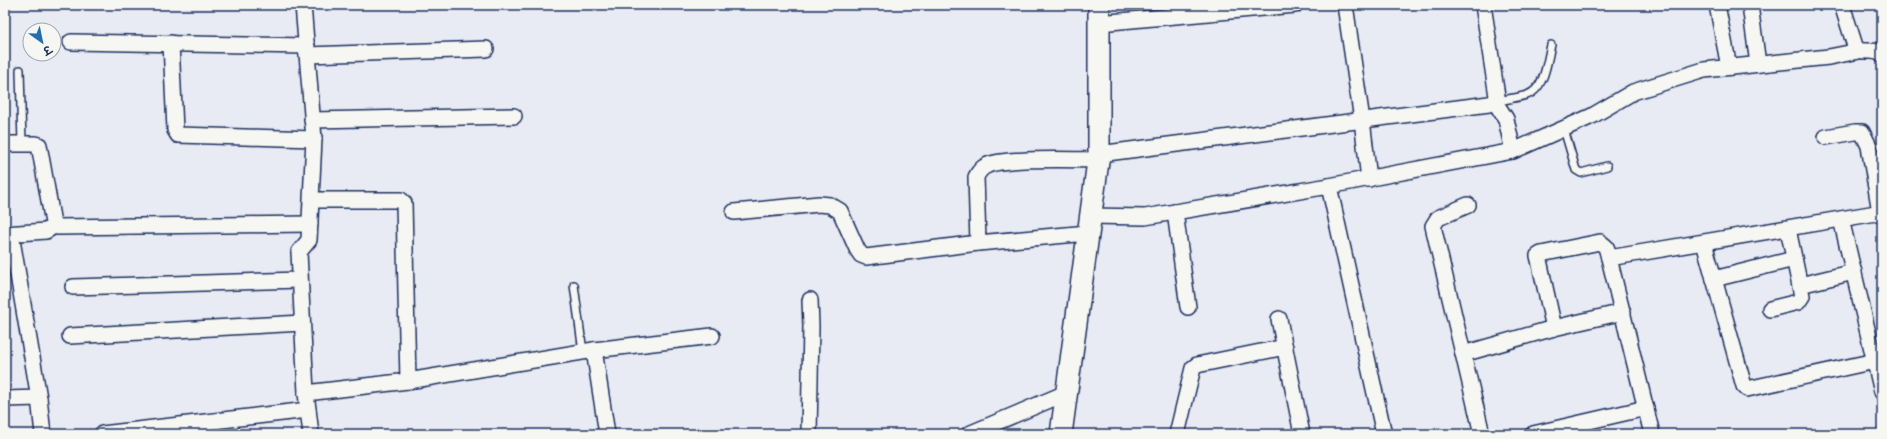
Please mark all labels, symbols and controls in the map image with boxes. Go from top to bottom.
north arrow [22,22,62,62]
text: उ [39,42,55,58]

